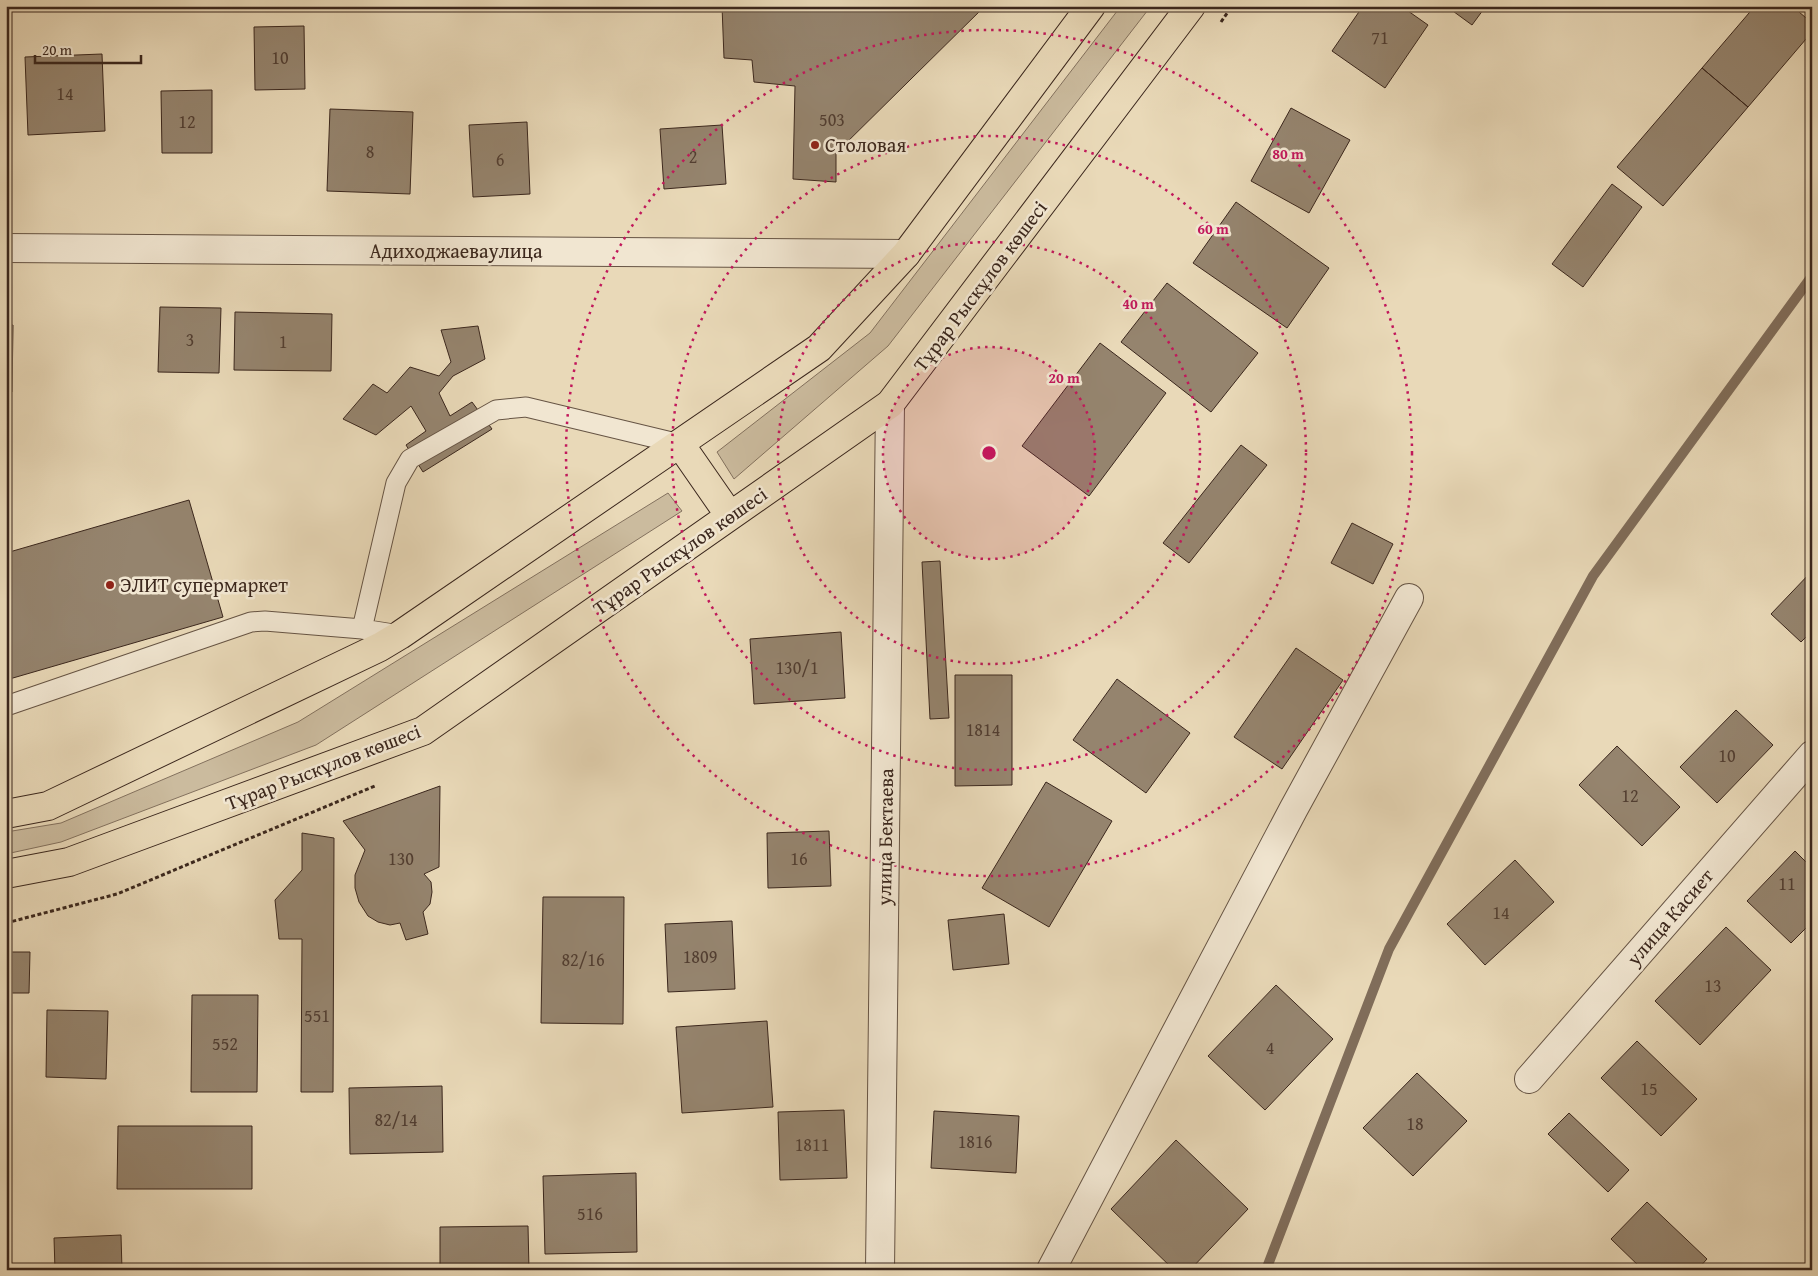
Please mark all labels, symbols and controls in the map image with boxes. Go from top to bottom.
house number: 71 [1371,24,1389,51]
scale bar [35,32,141,64]
text: 20 m [42,39,73,60]
house number: 10 [271,44,289,71]
house number: 14 [56,80,74,107]
house number: 503 [819,106,845,133]
house number: 12 [178,108,196,135]
place label: Столовая [825,130,906,159]
house number: 8 [366,138,374,165]
marker: Столовая [809,139,821,151]
house number: 2 [689,143,697,170]
text: 80 m [1272,143,1304,164]
house number: 6 [496,146,504,173]
street label: Тұрар Рыскұлов көшесі [906,194,1054,377]
text: 60 m [1197,218,1229,239]
street label: Адиходжаеваулица [370,236,543,265]
text: 40 m [1122,293,1154,314]
house number: 3 [186,326,194,353]
house number: 1 [279,328,287,355]
text: 20 m [1048,367,1080,388]
centre of rings [980,444,998,462]
street label: Тұрар Рыскұлов көшесі [587,479,773,622]
place label: ЭЛИТ супермаркет [120,570,288,599]
marker: ЭЛИТ супермаркет [104,579,116,591]
house number: 130/1 [775,654,819,681]
street label: Тұрар Рыскұлов көшесі [221,716,425,817]
house number: 1814 [966,716,1000,743]
house number: 10 [1718,742,1736,769]
street label: улица Бектаева [869,768,900,907]
house number: 12 [1621,782,1639,809]
house number: 130 [388,845,414,872]
house number: 16 [790,845,808,872]
street label: улица Касиет [1619,862,1720,972]
house number: 11 [1778,870,1796,897]
house number: 14 [1492,899,1510,926]
house number: 1809 [683,943,717,970]
house number: 82/16 [561,946,605,973]
house number: 13 [1704,972,1722,999]
house number: 551 [304,1002,330,1029]
house number: 552 [212,1030,238,1057]
house number: 4 [1266,1034,1274,1061]
house number: 15 [1640,1075,1658,1102]
house number: 82/14 [374,1106,418,1133]
house number: 18 [1406,1110,1424,1137]
house number: 1816 [958,1128,992,1155]
house number: 1811 [795,1131,829,1158]
house number: 516 [577,1200,603,1227]

